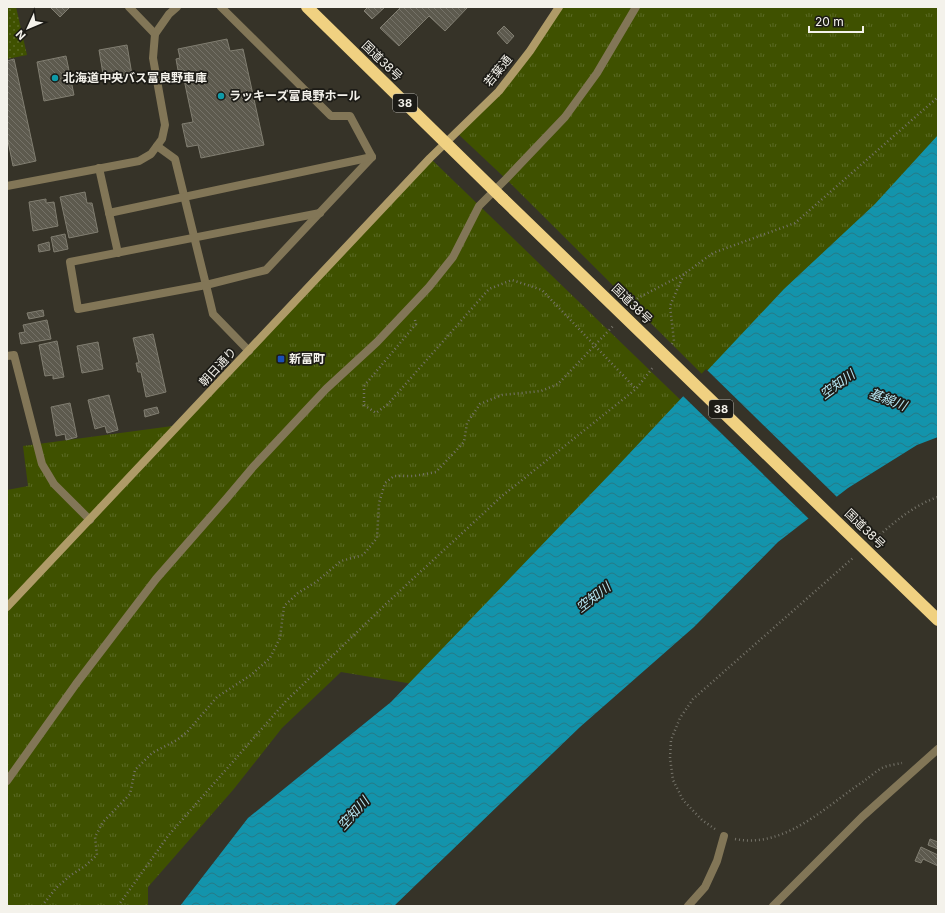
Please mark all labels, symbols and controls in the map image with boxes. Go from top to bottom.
north arrow [8,8,48,48]
scale bar [809,8,863,34]
text: 20 m [815,14,844,29]
text: N [13,27,29,43]
street label: 国道38号 [359,38,406,84]
street label: 若葉通 [480,52,515,89]
place label: 北海道中央バス富良野車庫 [63,70,207,85]
marker: 北海道中央バス富良野車庫 [50,73,60,83]
place label: ラッキーズ富良野ホール [229,88,360,103]
marker: ラッキーズ富良野ホール [216,91,226,101]
road number: 38 [393,94,417,112]
street label: 国道38号 [609,281,656,327]
street label: 朝日通り [196,344,239,389]
place label: 新富町 [289,351,325,366]
marker: 新富町 [276,354,286,364]
water label: 空知川 [817,365,859,402]
water label: 基線川 [867,385,911,414]
road number: 38 [709,400,733,418]
street label: 国道38号 [842,506,889,552]
water label: 空知川 [573,577,615,615]
water label: 空知川 [334,792,373,833]

